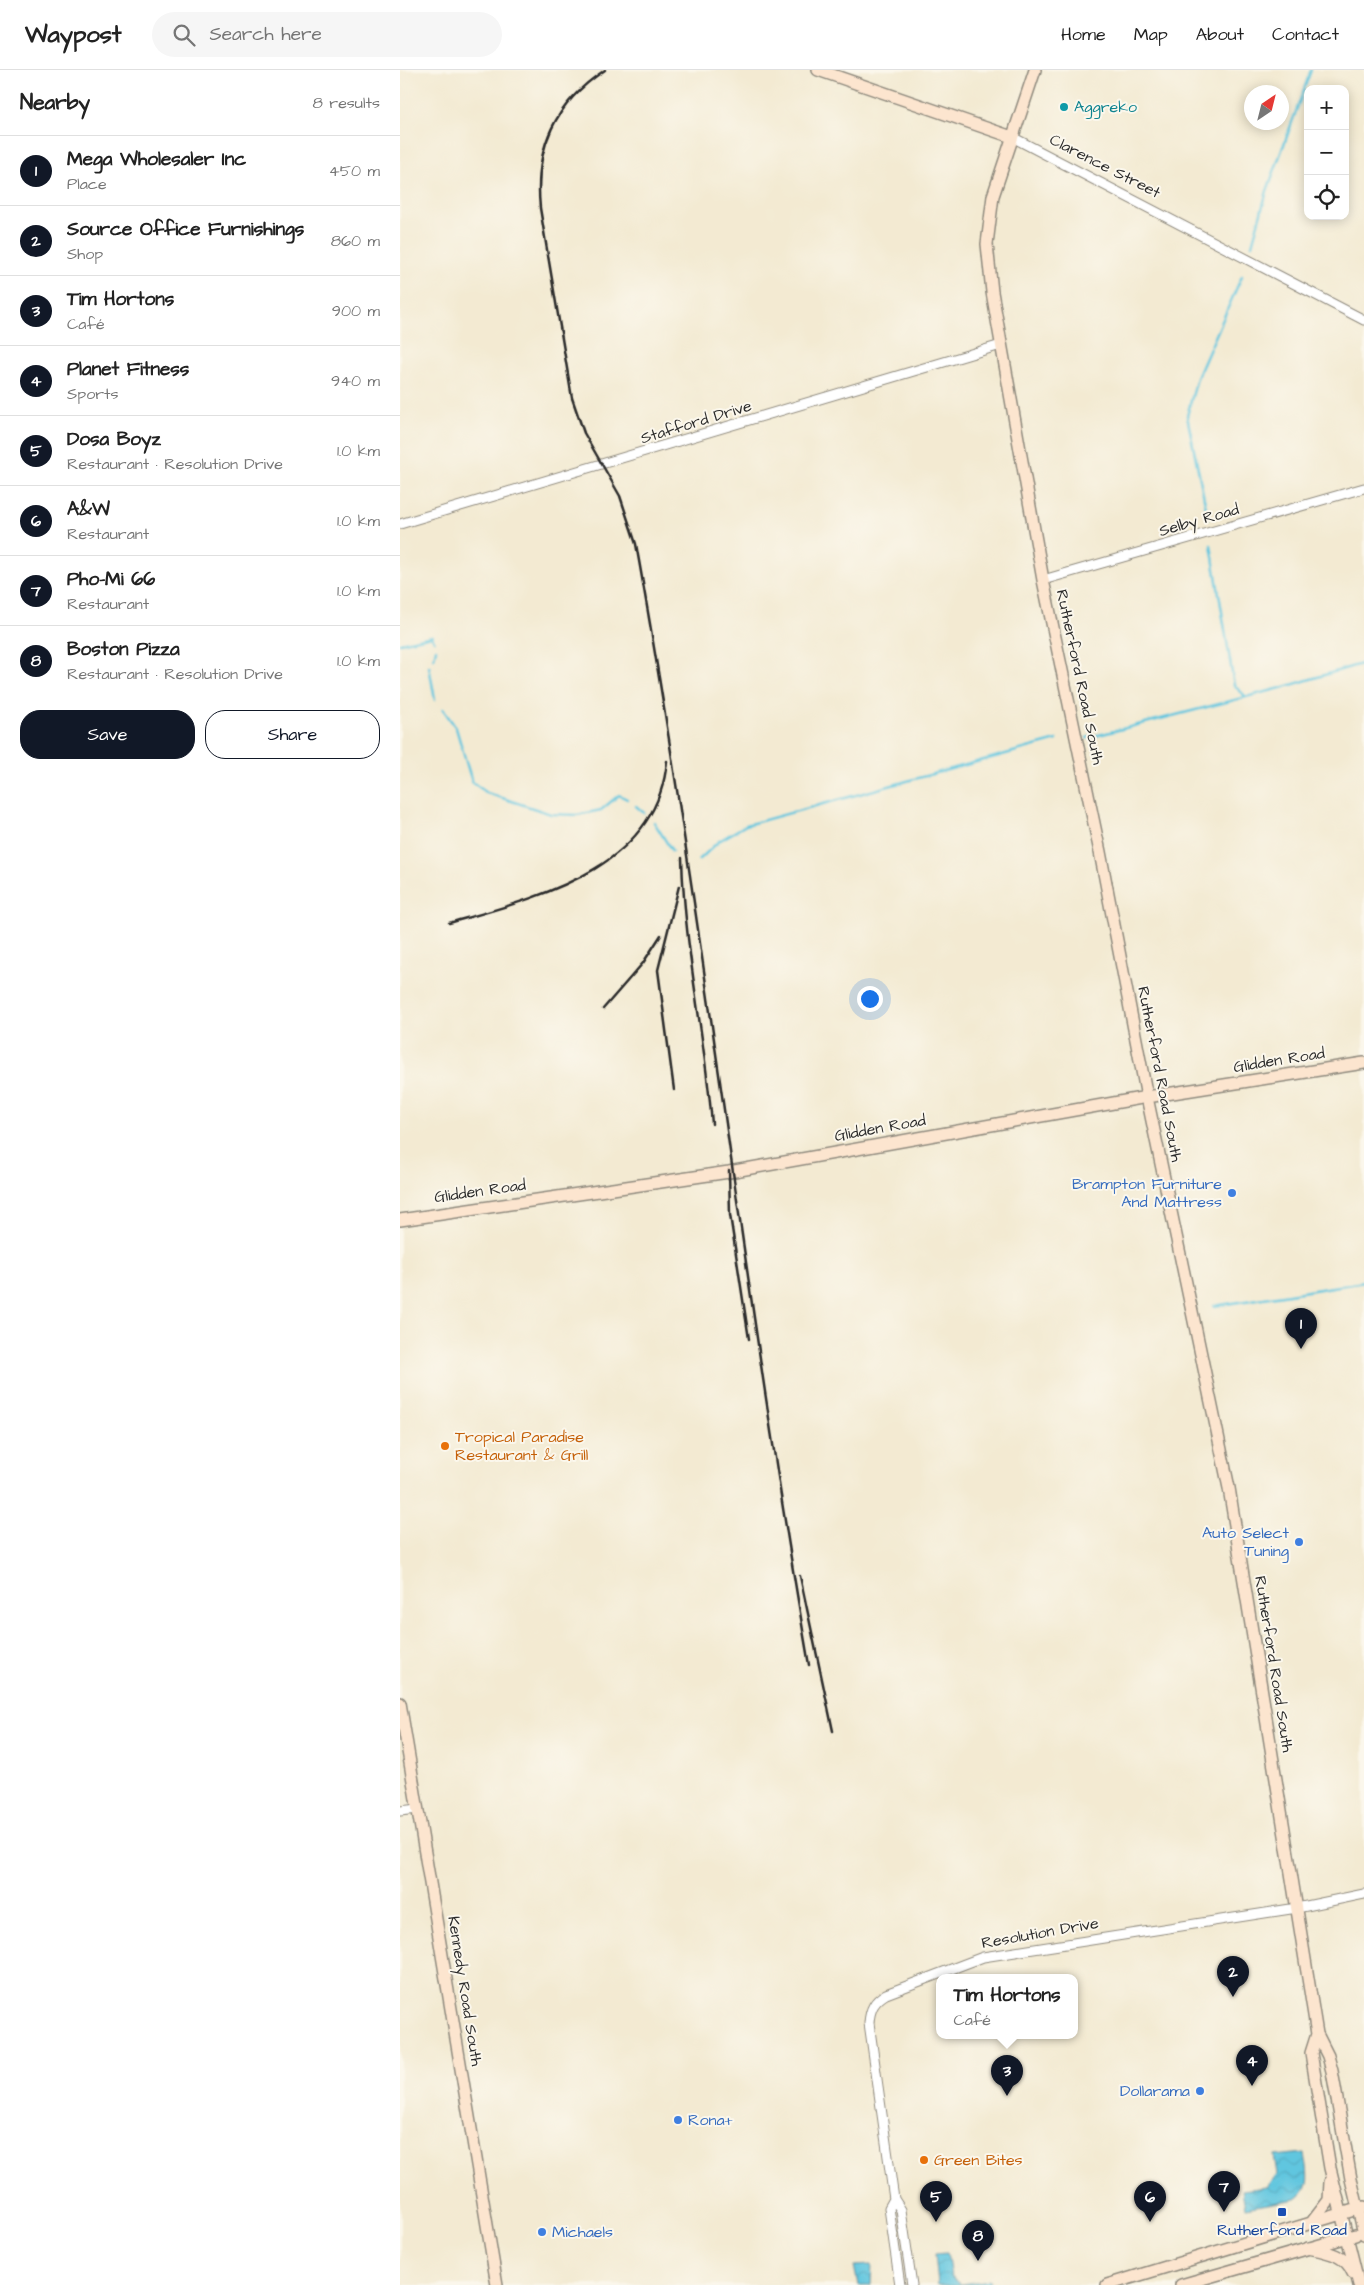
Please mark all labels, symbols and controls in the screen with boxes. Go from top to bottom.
search box [152,12,502,57]
text: Waypost [25,18,122,52]
icon: search [170,21,198,49]
text: Search here [210,21,322,48]
text: Home [1061,22,1106,47]
text: Map [1134,22,1168,47]
text: About [1196,22,1244,47]
text: Contact [1272,22,1339,47]
north arrow [1244,85,1289,130]
map controls [1304,85,1349,220]
button: + [1304,85,1349,130]
text: Nearby [20,88,90,117]
text: 8 results [313,92,380,114]
place label: Aggreko [1074,96,1137,119]
marker: Aggreko [1058,101,1070,113]
street label: Clarence Street [1046,129,1165,204]
button: − [1304,130,1349,175]
text: Mega Wholesaler Inc [67,146,246,173]
text: 1 [35,160,37,182]
text: 450 m [329,160,380,182]
text: Place [67,173,107,195]
button: locate [1304,175,1349,220]
text: Source Office Furnishings [67,216,304,243]
text: 2 [31,230,41,252]
text: 860 m [331,230,380,252]
text: Shop [67,243,103,265]
text: Tim Hortons [67,286,174,313]
text: 3 [32,300,40,322]
text: 900 m [332,300,380,322]
text: Café [67,313,105,335]
text: Planet Fitness [67,356,189,383]
text: 4 [31,370,41,392]
text: 940 m [331,370,380,392]
text: Sports [67,383,119,405]
street label: Stafford Drive [638,395,754,449]
text: Dosa Boyz [67,426,161,453]
text: 5 [30,440,42,462]
text: 1.0 km [337,440,380,462]
text: Restaurant · Resolution Drive [67,453,283,475]
text: A&W [67,496,110,523]
street label: Selby Road [1156,498,1242,543]
text: 6 [31,510,41,532]
text: 1.0 km [337,510,380,532]
text: Restaurant [67,523,149,545]
text: Pho-Mi 66 [67,566,155,593]
text: 7 [31,580,41,602]
text: 1.0 km [337,580,380,602]
street label: Rutherford Road South [1051,588,1109,767]
text: Restaurant [67,593,149,615]
text: Boston Pizza [67,636,180,663]
text: 8 [31,650,41,672]
text: 1.0 km [337,650,380,672]
text: Restaurant · Resolution Drive [67,663,283,685]
button: Save [20,710,195,759]
button: Share [205,710,380,759]
street label: Rutherford Road South [1132,984,1188,1164]
your location [857,986,883,1012]
street label: Glidden Road [1232,1042,1326,1078]
street label: Glidden Road [833,1109,927,1147]
place label: Brampton Furniture And Mattress [1072,1173,1222,1213]
street label: Glidden Road [433,1174,527,1208]
marker: Brampton Furniture And Mattress [1226,1187,1238,1199]
pin: 1 [1285,1308,1317,1349]
place label: Tropical Paradise Restaurant & Grill [455,1426,588,1466]
marker: Tropical Paradise Restaurant & Grill [439,1440,451,1452]
place label: Auto Select Tuning [1202,1522,1290,1563]
marker: Auto Select Tuning [1293,1536,1305,1548]
street label: Rutherford Road South [1249,1574,1299,1754]
street label: Resolution Drive [980,1912,1101,1954]
street label: Kennedy Road South [441,1915,488,2068]
pin: 2 [1217,1956,1249,1997]
popup [936,1974,1078,2039]
text: Tim Hortons [953,1982,1061,2009]
text: Café [953,2009,991,2031]
pin: 4 [1236,2045,1268,2086]
pin: 3 [991,2055,1023,2096]
place label: Dollarama [1120,2080,1190,2102]
marker: Dollarama [1194,2085,1206,2097]
place label: Rona+ [688,2109,734,2131]
marker: Rona+ [672,2114,684,2126]
place label: Green Bites [934,2149,1023,2171]
marker: Green Bites [918,2154,930,2166]
pin: 7 [1208,2171,1240,2212]
pin: 5 [920,2181,952,2222]
pin: 6 [1134,2181,1166,2222]
marker: Rutherford Road [1276,2206,1288,2218]
place label: Rutherford Road [1217,2219,1347,2241]
pin: 8 [962,2220,994,2261]
place label: Michaels [552,2221,613,2243]
marker: Michaels [536,2226,548,2238]

